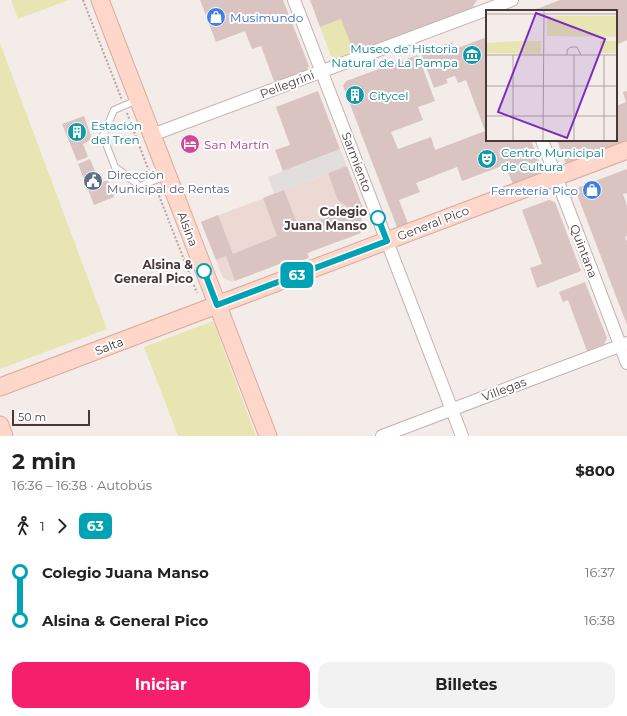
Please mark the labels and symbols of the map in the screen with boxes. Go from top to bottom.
shop icon: Musimundo [205,6,227,28]
place label: Musimundo [230,10,303,25]
inset map [486,10,617,141]
place label: Museo de Historia Natural de La Pampa [331,41,458,70]
museum icon: Museo de Historia Natural de La Pampa [461,44,483,66]
street label: Pellegrini [258,67,316,101]
building icon: Citycel [344,84,366,106]
place label: Citycel [369,88,409,103]
place label: Estación del Tren [91,118,142,147]
building icon: Estación del Tren [66,121,88,143]
street label: Sarmiento [339,130,375,194]
hotel icon: San Martín [179,133,201,155]
place label: San Martín [204,137,269,152]
place label: Centro Municipal de Cultura [501,145,604,174]
theatre icon: Centro Municipal de Cultura [476,148,498,170]
place label: Dirección Municipal de Rentas [107,167,230,196]
public building icon: Dirección Municipal de Rentas [82,170,104,192]
shop icon: Ferretería Pico [581,179,603,201]
place label: Ferretería Pico [491,183,578,198]
street label: General Pico [395,202,471,244]
place label: Colegio Juana Manso [283,204,367,233]
street label: Alsina [175,209,201,249]
marker: Colegio Juana Manso [370,210,386,226]
street label: Quintana [567,222,601,280]
place label: Alsina & General Pico [114,257,193,286]
line badge: 63 [279,262,315,288]
marker: Alsina & General Pico [196,263,212,279]
street label: Salta [93,334,125,358]
street label: Villegas [480,374,528,404]
scale bar [12,408,90,427]

